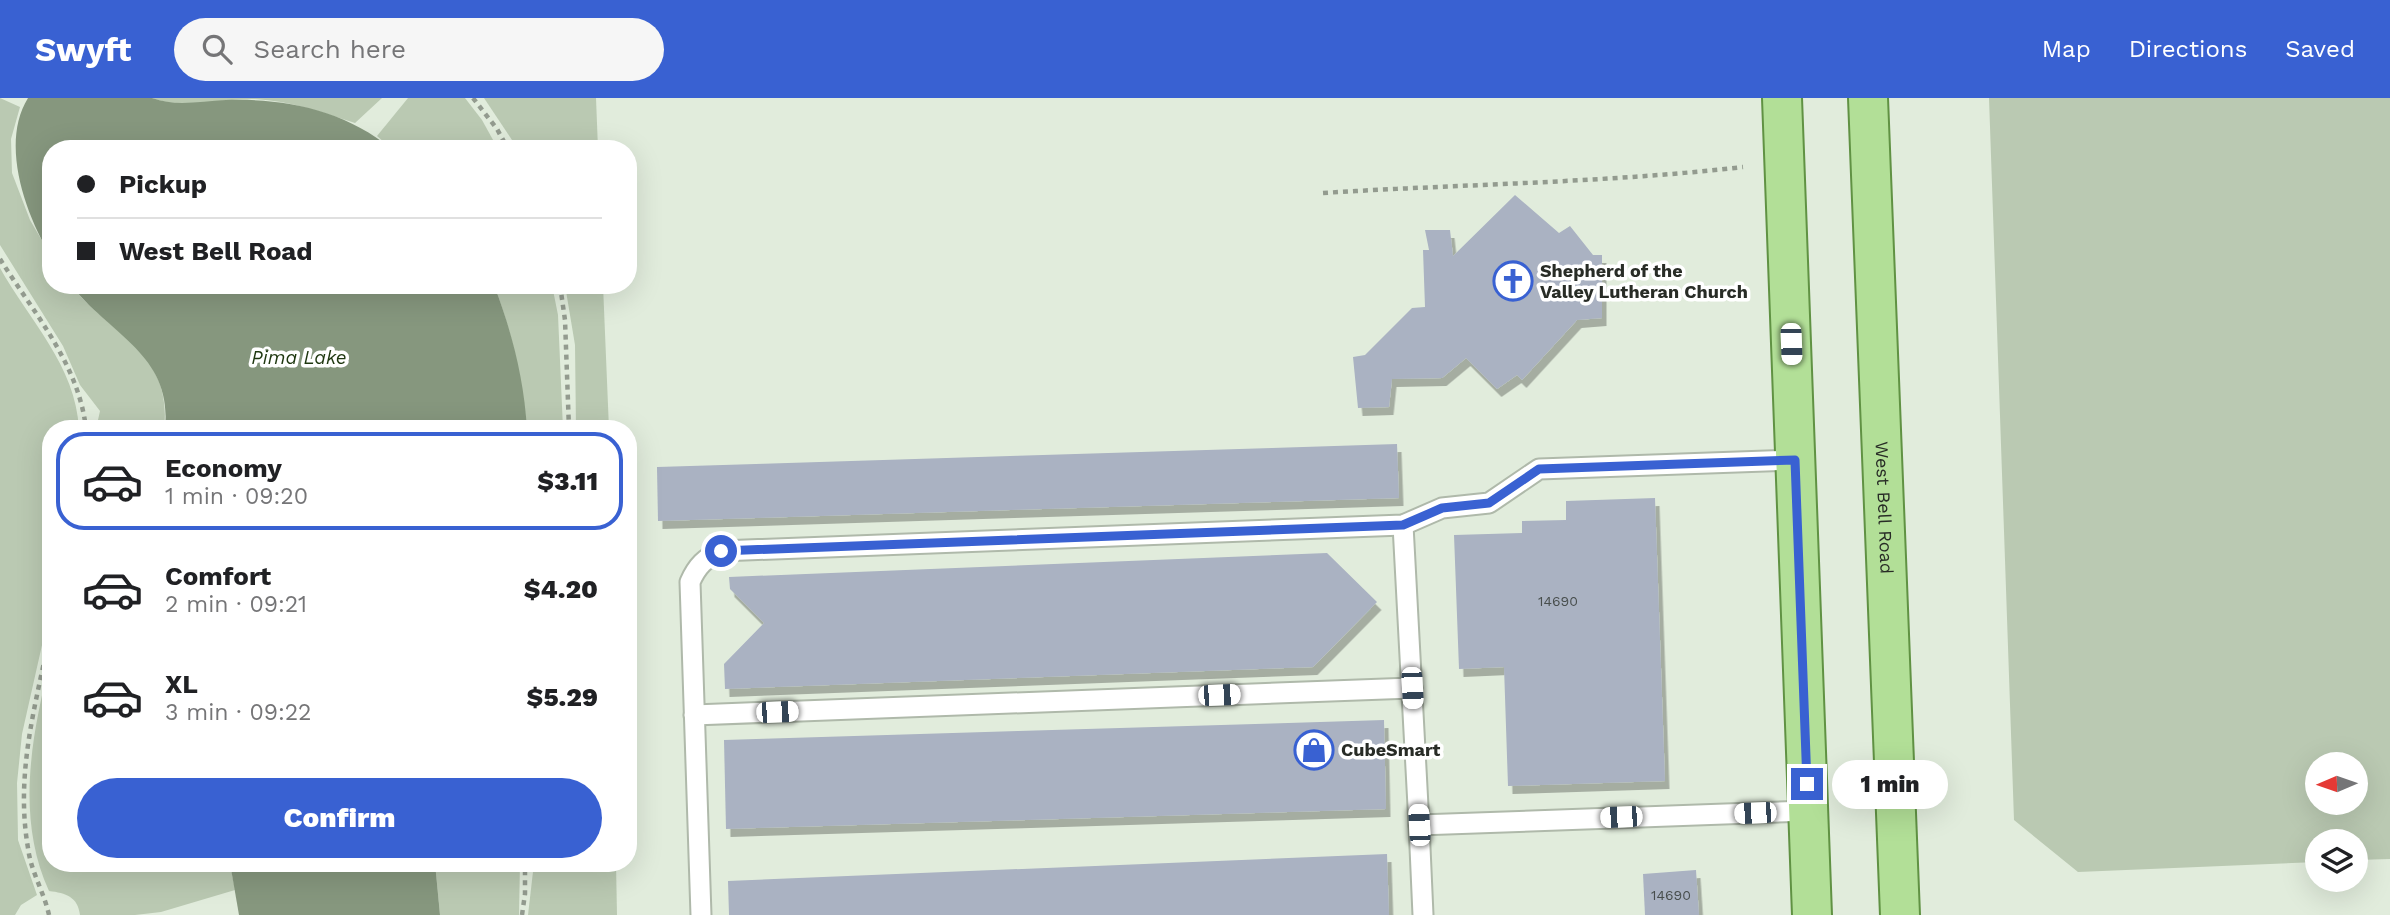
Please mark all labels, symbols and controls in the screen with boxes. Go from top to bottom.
search box [174,18,664,81]
text: Swyft [35,30,132,69]
icon: search [198,30,236,68]
text: Search here [254,34,406,64]
text: Map [2042,35,2091,63]
text: Directions [2129,35,2247,63]
text: Saved [2285,35,2355,63]
text: Pickup [119,169,207,199]
text: West Bell Road [119,236,313,266]
church icon: Shepherd of the Valley Lutheran Church [1492,260,1534,302]
place label: Shepherd of the Valley Lutheran Church [1540,260,1748,302]
car [1780,323,1803,365]
water label: Pima Lake [251,346,347,369]
street label: West Bell Road [1871,441,1898,575]
icon: car [81,450,144,513]
text: Economy [165,453,282,483]
text: $3.11 [537,466,598,496]
text: 1 min · 09:20 [165,483,308,510]
route start [705,535,737,567]
icon: car [81,558,144,621]
text: Comfort [165,561,271,591]
text: $4.20 [524,574,598,604]
text: 2 min · 09:21 [165,591,307,618]
house number: 14690 [1538,593,1578,609]
icon: car [81,666,144,729]
car [1401,666,1424,710]
text: XL [165,669,198,699]
text: $5.29 [527,682,598,712]
car [1198,684,1241,706]
text: 3 min · 09:22 [165,699,312,726]
car [756,701,799,723]
shop icon: CubeSmart [1293,729,1335,771]
place label: CubeSmart [1341,739,1441,760]
north arrow [2305,752,2368,816]
map controls [2305,752,2368,892]
callout: 1 min [1832,760,1947,808]
route end [1791,768,1823,800]
text: 1 min [1860,771,1920,798]
button: Confirm [77,778,602,858]
car [1734,802,1777,824]
car [1408,803,1431,847]
car [1600,806,1643,828]
button: layers [2305,829,2368,892]
house number: 14690 [1651,887,1691,903]

